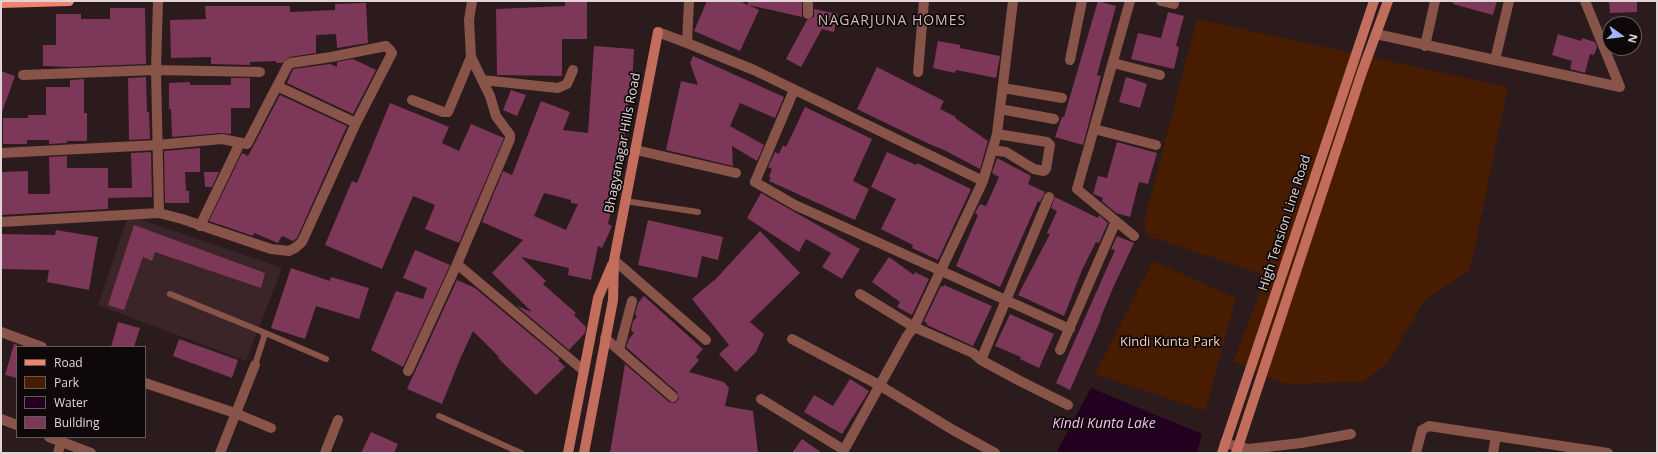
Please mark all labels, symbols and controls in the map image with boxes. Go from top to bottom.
district label: NAGARJUNA HOMES [818,13,966,29]
north arrow [1602,16,1642,56]
text: N [1625,33,1642,45]
street label: Bhagyanagar Hills Road [602,72,644,214]
street label: High Tension Line Road [1256,153,1314,293]
park label: Kindi Kunta Park [1120,334,1220,350]
legend [16,346,146,438]
text: Road [54,354,83,371]
text: Park [54,374,79,391]
text: Water [54,394,88,411]
text: Building [54,414,99,431]
water label: Kindi Kunta Lake [1052,416,1156,432]

